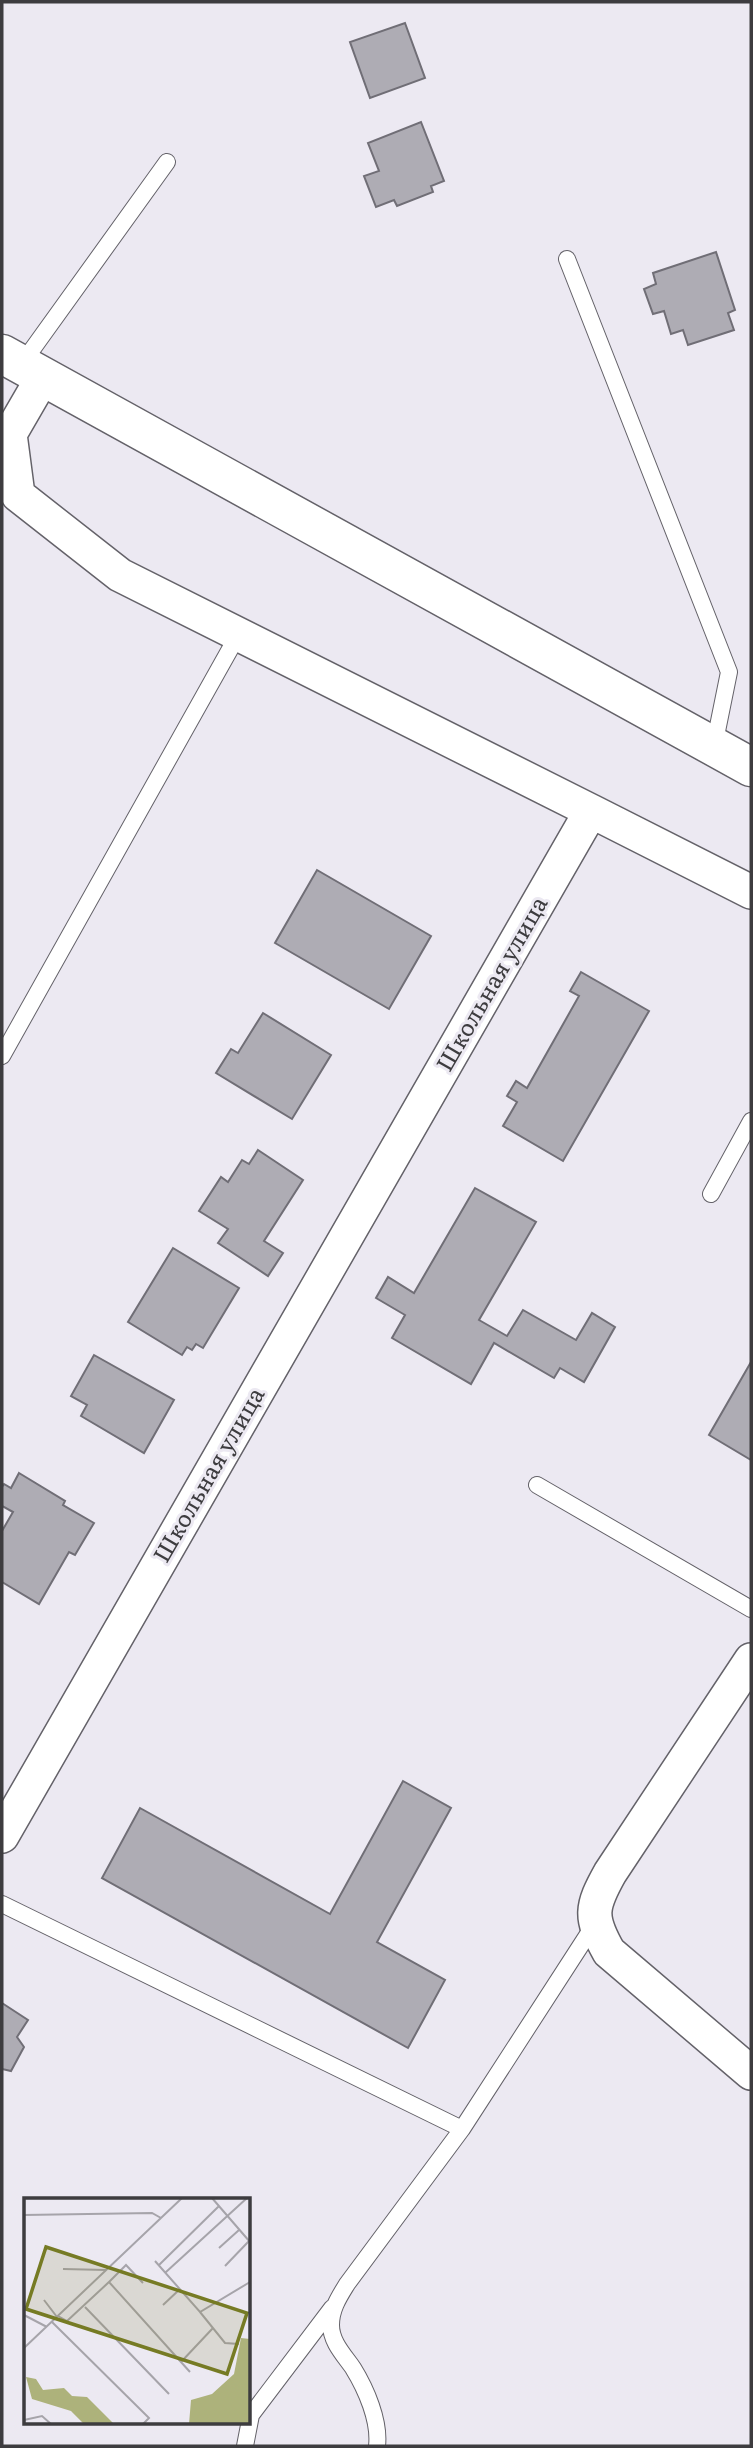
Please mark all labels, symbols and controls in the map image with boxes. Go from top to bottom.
street label: Школьная улица [426,889,555,1077]
street label: Школьная улица [143,1380,272,1568]
inset map [24,2198,250,2424]

